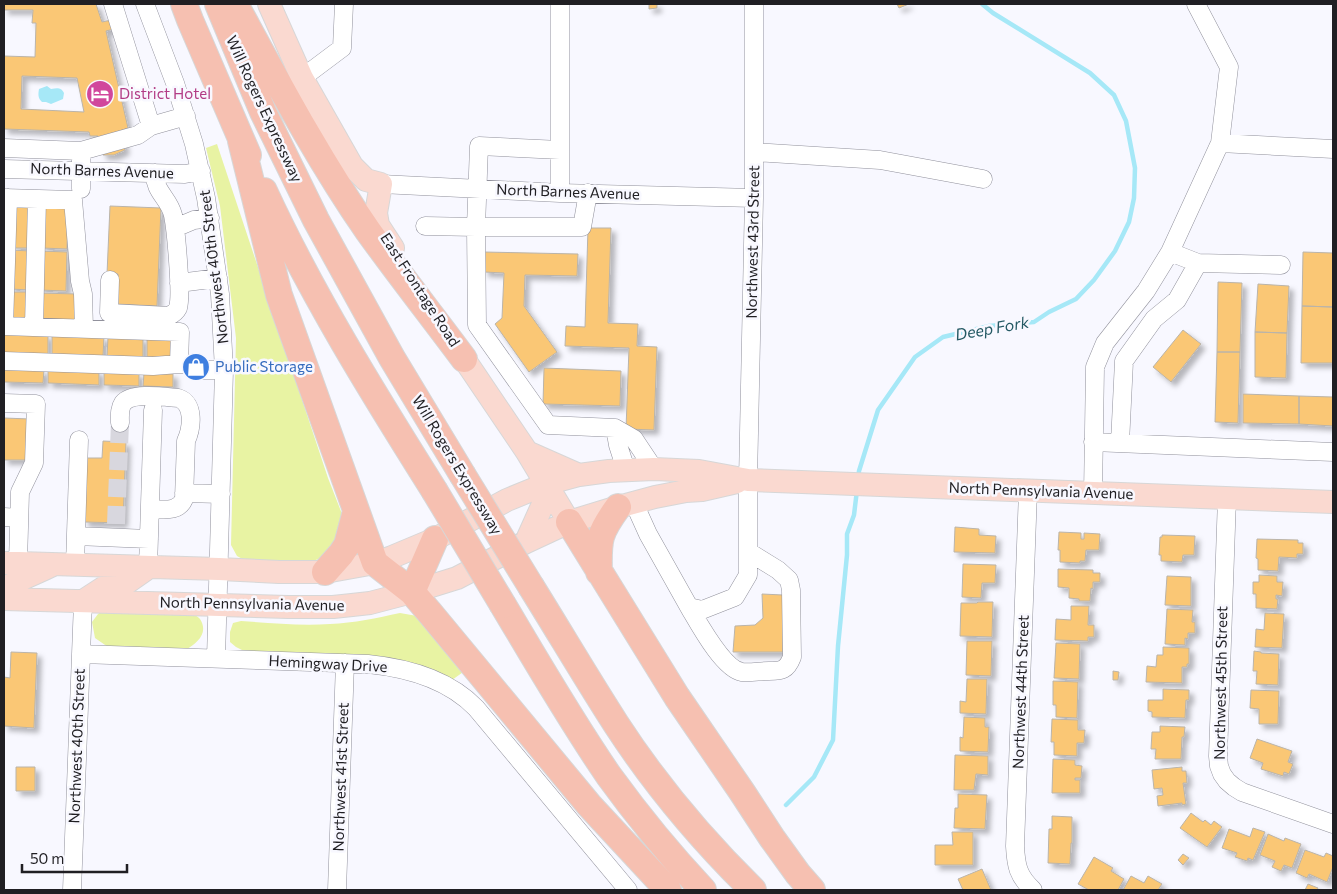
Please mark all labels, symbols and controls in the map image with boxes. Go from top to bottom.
street label: Will Rogers Expressway [223,32,307,185]
hotel icon: District Hotel [85,79,115,109]
place label: District Hotel [119,84,211,102]
street label: North Barnes Avenue [30,158,174,182]
street label: Northwest 43rd Street [742,165,762,319]
street label: North Barnes Avenue [496,179,640,203]
street label: Northwest 40th Street [195,189,231,345]
street label: East Frontage Road [377,229,464,350]
water label: Deep Fork [954,312,1031,343]
shop icon: Public Storage [181,352,211,382]
place label: Public Storage [215,357,313,375]
street label: Will Rogers Expressway [409,391,507,538]
street label: North Pennsylvania Avenue [948,478,1134,502]
street label: North Pennsylvania Avenue [159,592,345,614]
street label: Northwest 45th Street [1210,606,1230,760]
street label: Northwest 44th Street [1008,615,1032,769]
street label: Hemingway Drive [268,651,388,675]
street label: Northwest 40th Street [64,668,88,824]
street label: Northwest 41st Street [328,702,352,852]
scale bar [22,842,128,874]
text: 50 m [30,849,64,867]

